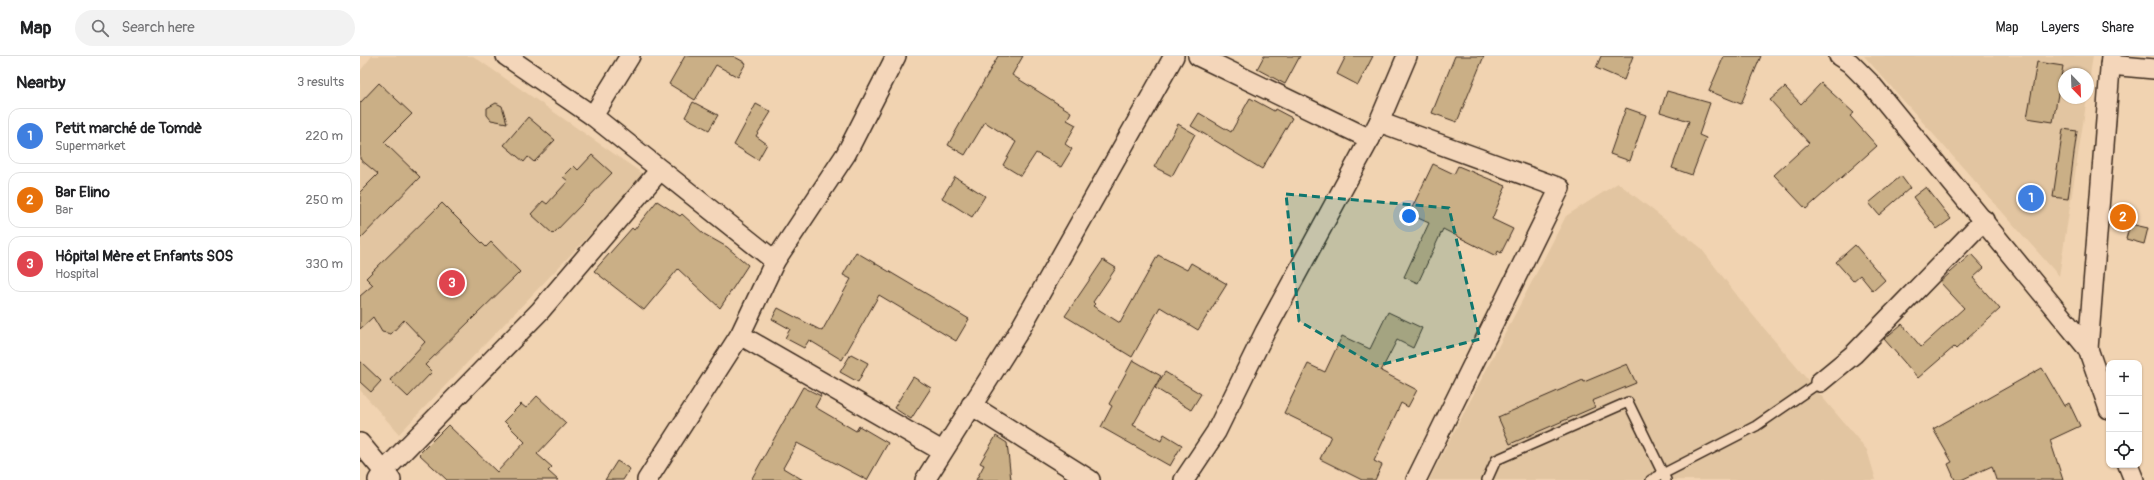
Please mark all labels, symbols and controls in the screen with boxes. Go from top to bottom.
search box [75,10,355,46]
text: Map [20,16,51,40]
icon: search [89,17,111,39]
text: Search here [121,18,195,37]
text: Map [1996,19,2019,36]
text: Layers [2041,19,2079,36]
text: Share [2101,19,2134,36]
north arrow [2058,68,2094,104]
text: Nearby [16,72,65,93]
text: 3 results [297,74,344,90]
text: Petit marché de Tomdè [55,119,202,138]
text: 1 [27,128,33,144]
text: 220 m [305,128,343,144]
text: Supermarket [55,138,126,154]
text: Bar Elino [55,183,110,202]
pin: 1 [2018,183,2044,213]
text: 2 [26,192,34,208]
text: 250 m [305,192,343,208]
text: Bar [55,202,73,218]
pin: 2 [2110,202,2136,232]
your location [1399,206,1419,226]
text: Hôpital Mère et Enfants SOS [55,247,233,266]
text: 3 [26,256,34,272]
text: 330 m [305,256,343,272]
text: Hospital [55,266,99,282]
pin: 3 [439,268,465,298]
map controls [2106,360,2142,468]
button: + [2106,360,2142,396]
button: − [2106,396,2142,432]
button: locate [2106,432,2142,468]

